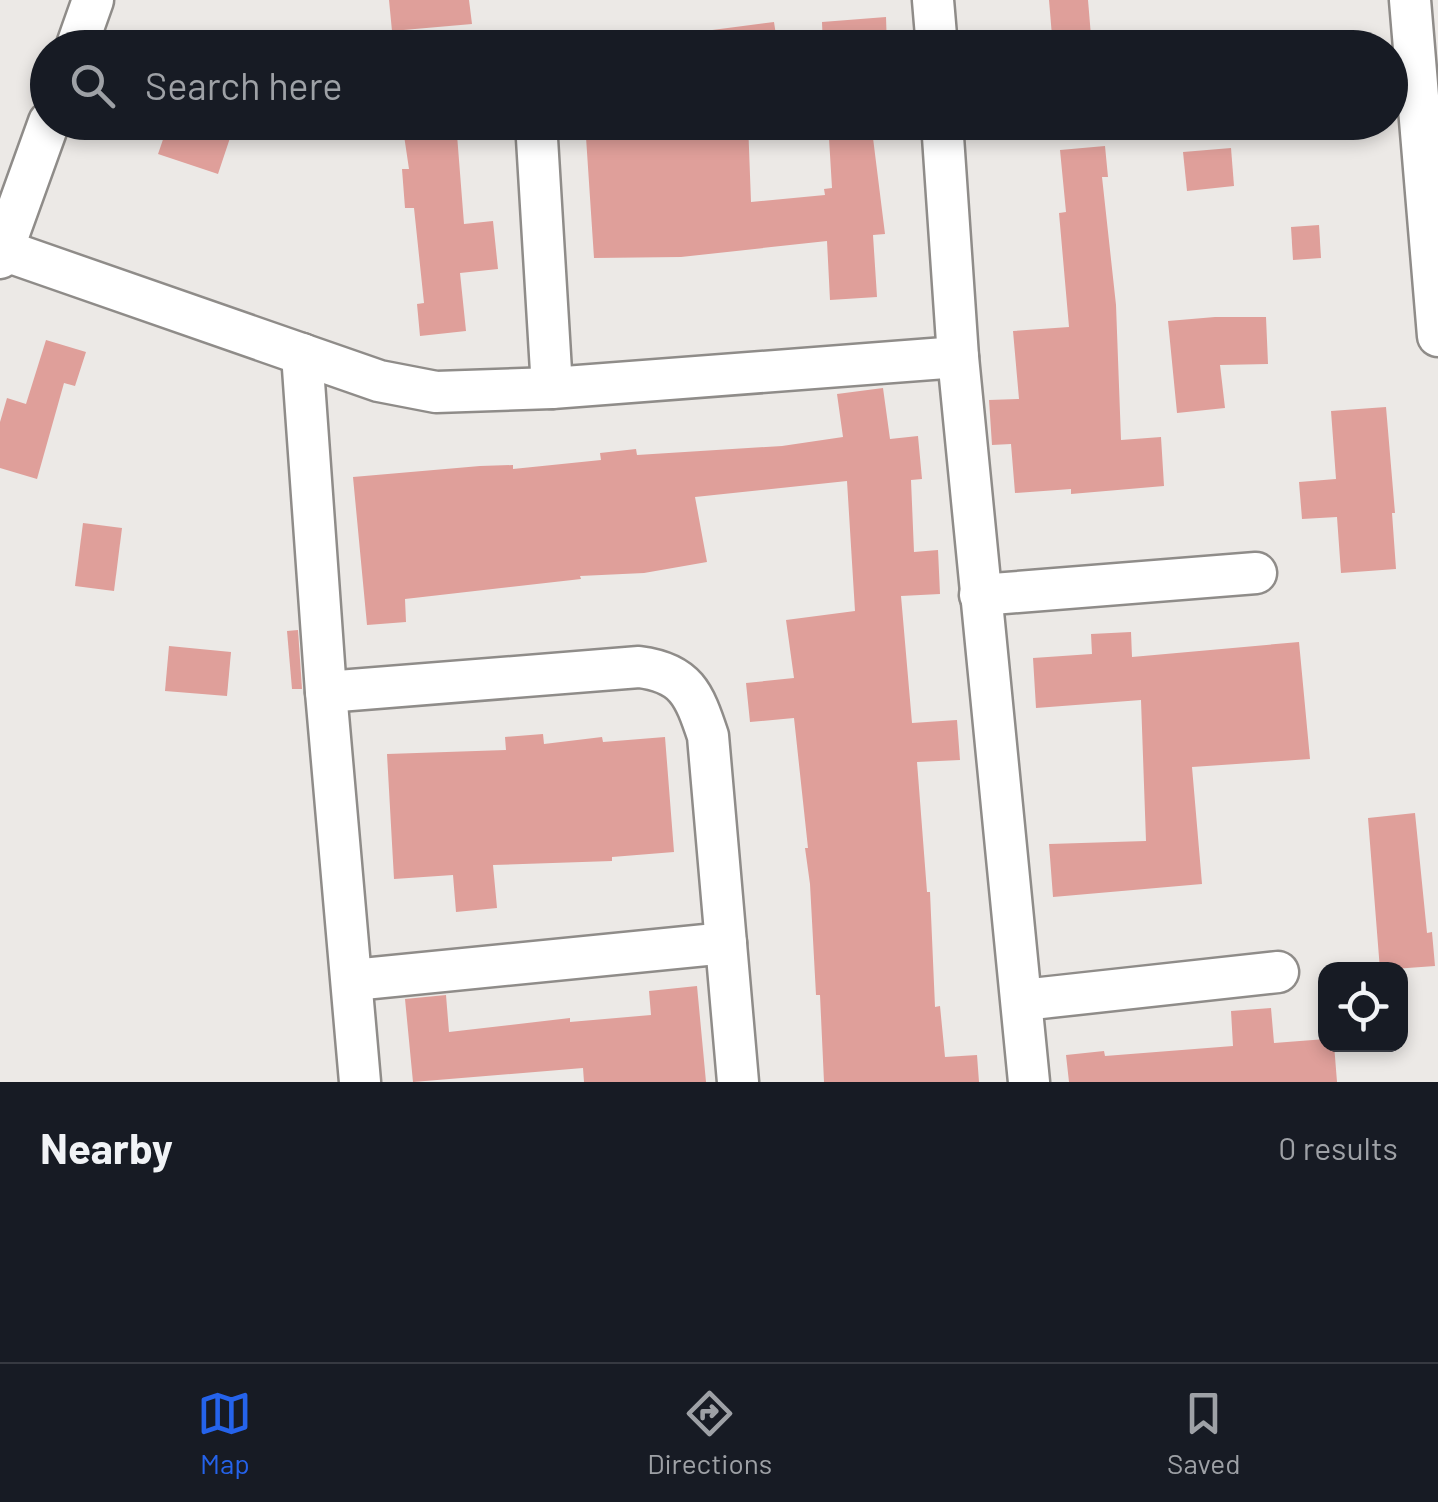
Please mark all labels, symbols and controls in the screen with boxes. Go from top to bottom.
search box [30,30,1408,140]
icon: search [65,58,120,113]
text: Search here [145,62,343,108]
map controls [1318,962,1408,1052]
button: locate [1318,962,1408,1052]
text: Nearby [40,1122,173,1172]
text: 0 results [1278,1128,1398,1166]
tab: Map [197,1386,252,1480]
tab: Directions [647,1386,772,1480]
tab: Saved [1167,1386,1241,1480]

